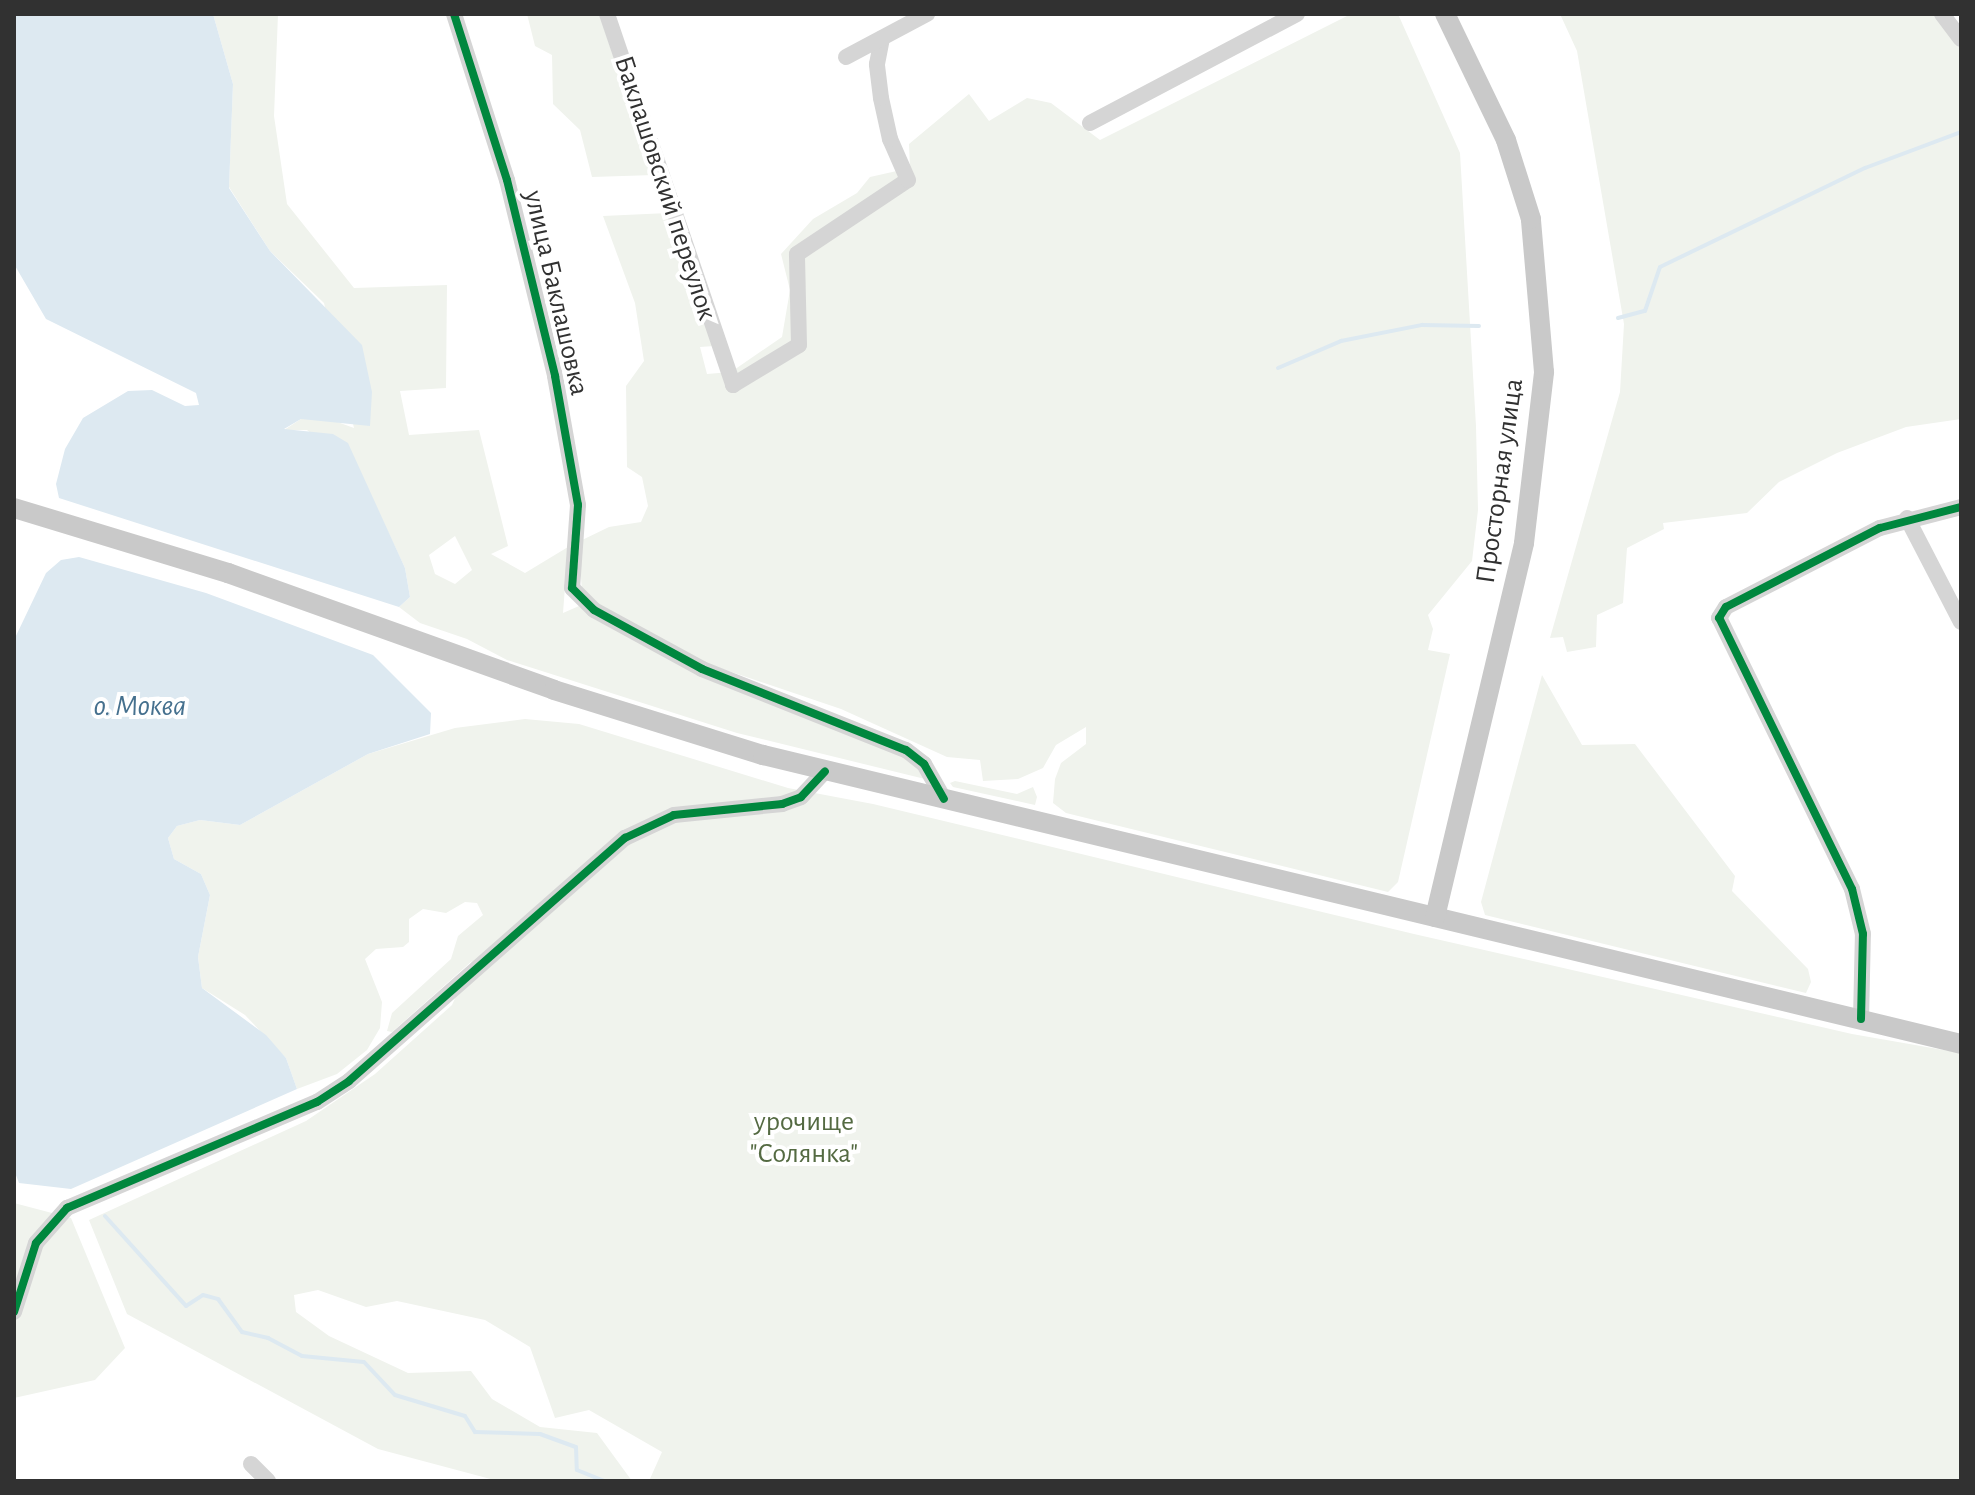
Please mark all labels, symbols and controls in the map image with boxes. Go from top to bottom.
street label: Баклашовский переулок [606,52,724,324]
street label: улица Баклашовка [516,187,596,399]
street label: Просторная улица [1469,376,1531,586]
water label: о. Моква [94,688,186,724]
park label: урочище "Солянка" [750,1105,858,1171]

